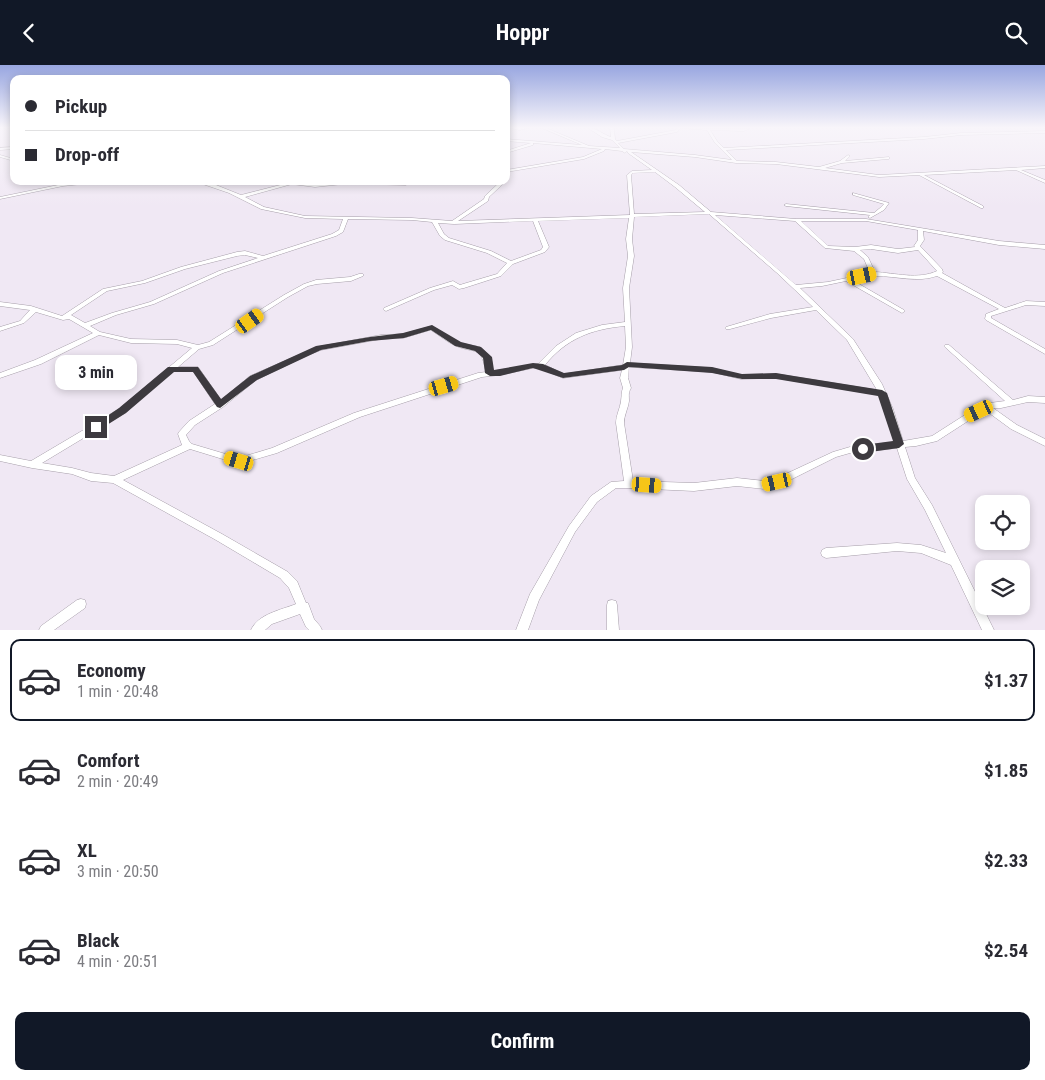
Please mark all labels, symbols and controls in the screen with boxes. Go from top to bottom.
icon: back [15,19,43,47]
icon: search [1002,19,1030,47]
text: Hoppr [496,20,549,45]
text: Pickup [55,95,107,118]
text: Drop-off [55,143,119,166]
car [845,266,878,286]
car [233,306,266,336]
callout: 3 min [55,355,137,389]
text: 3 min [78,363,114,382]
car [427,375,460,397]
car [962,398,995,424]
route end [85,416,107,438]
route start [852,438,874,460]
car [222,449,255,473]
car [760,471,793,493]
car [631,476,662,494]
map controls [975,495,1030,615]
button: locate [975,495,1030,550]
button: layers [975,560,1030,615]
icon: car [17,658,62,703]
text: Economy [77,659,146,682]
text: $1.37 [984,669,1028,692]
text: 1 min · 20:48 [77,682,159,701]
icon: car [17,748,62,793]
text: Comfort [77,749,140,772]
text: $1.85 [984,759,1028,782]
text: 2 min · 20:49 [77,772,159,791]
icon: car [17,838,62,883]
text: XL [77,839,97,862]
text: $2.33 [984,849,1028,872]
text: 3 min · 20:50 [77,862,159,881]
icon: car [17,928,62,973]
text: Black [77,929,119,952]
text: $2.54 [984,939,1028,962]
text: 4 min · 20:51 [77,952,159,971]
button: Confirm [15,1012,1030,1070]

